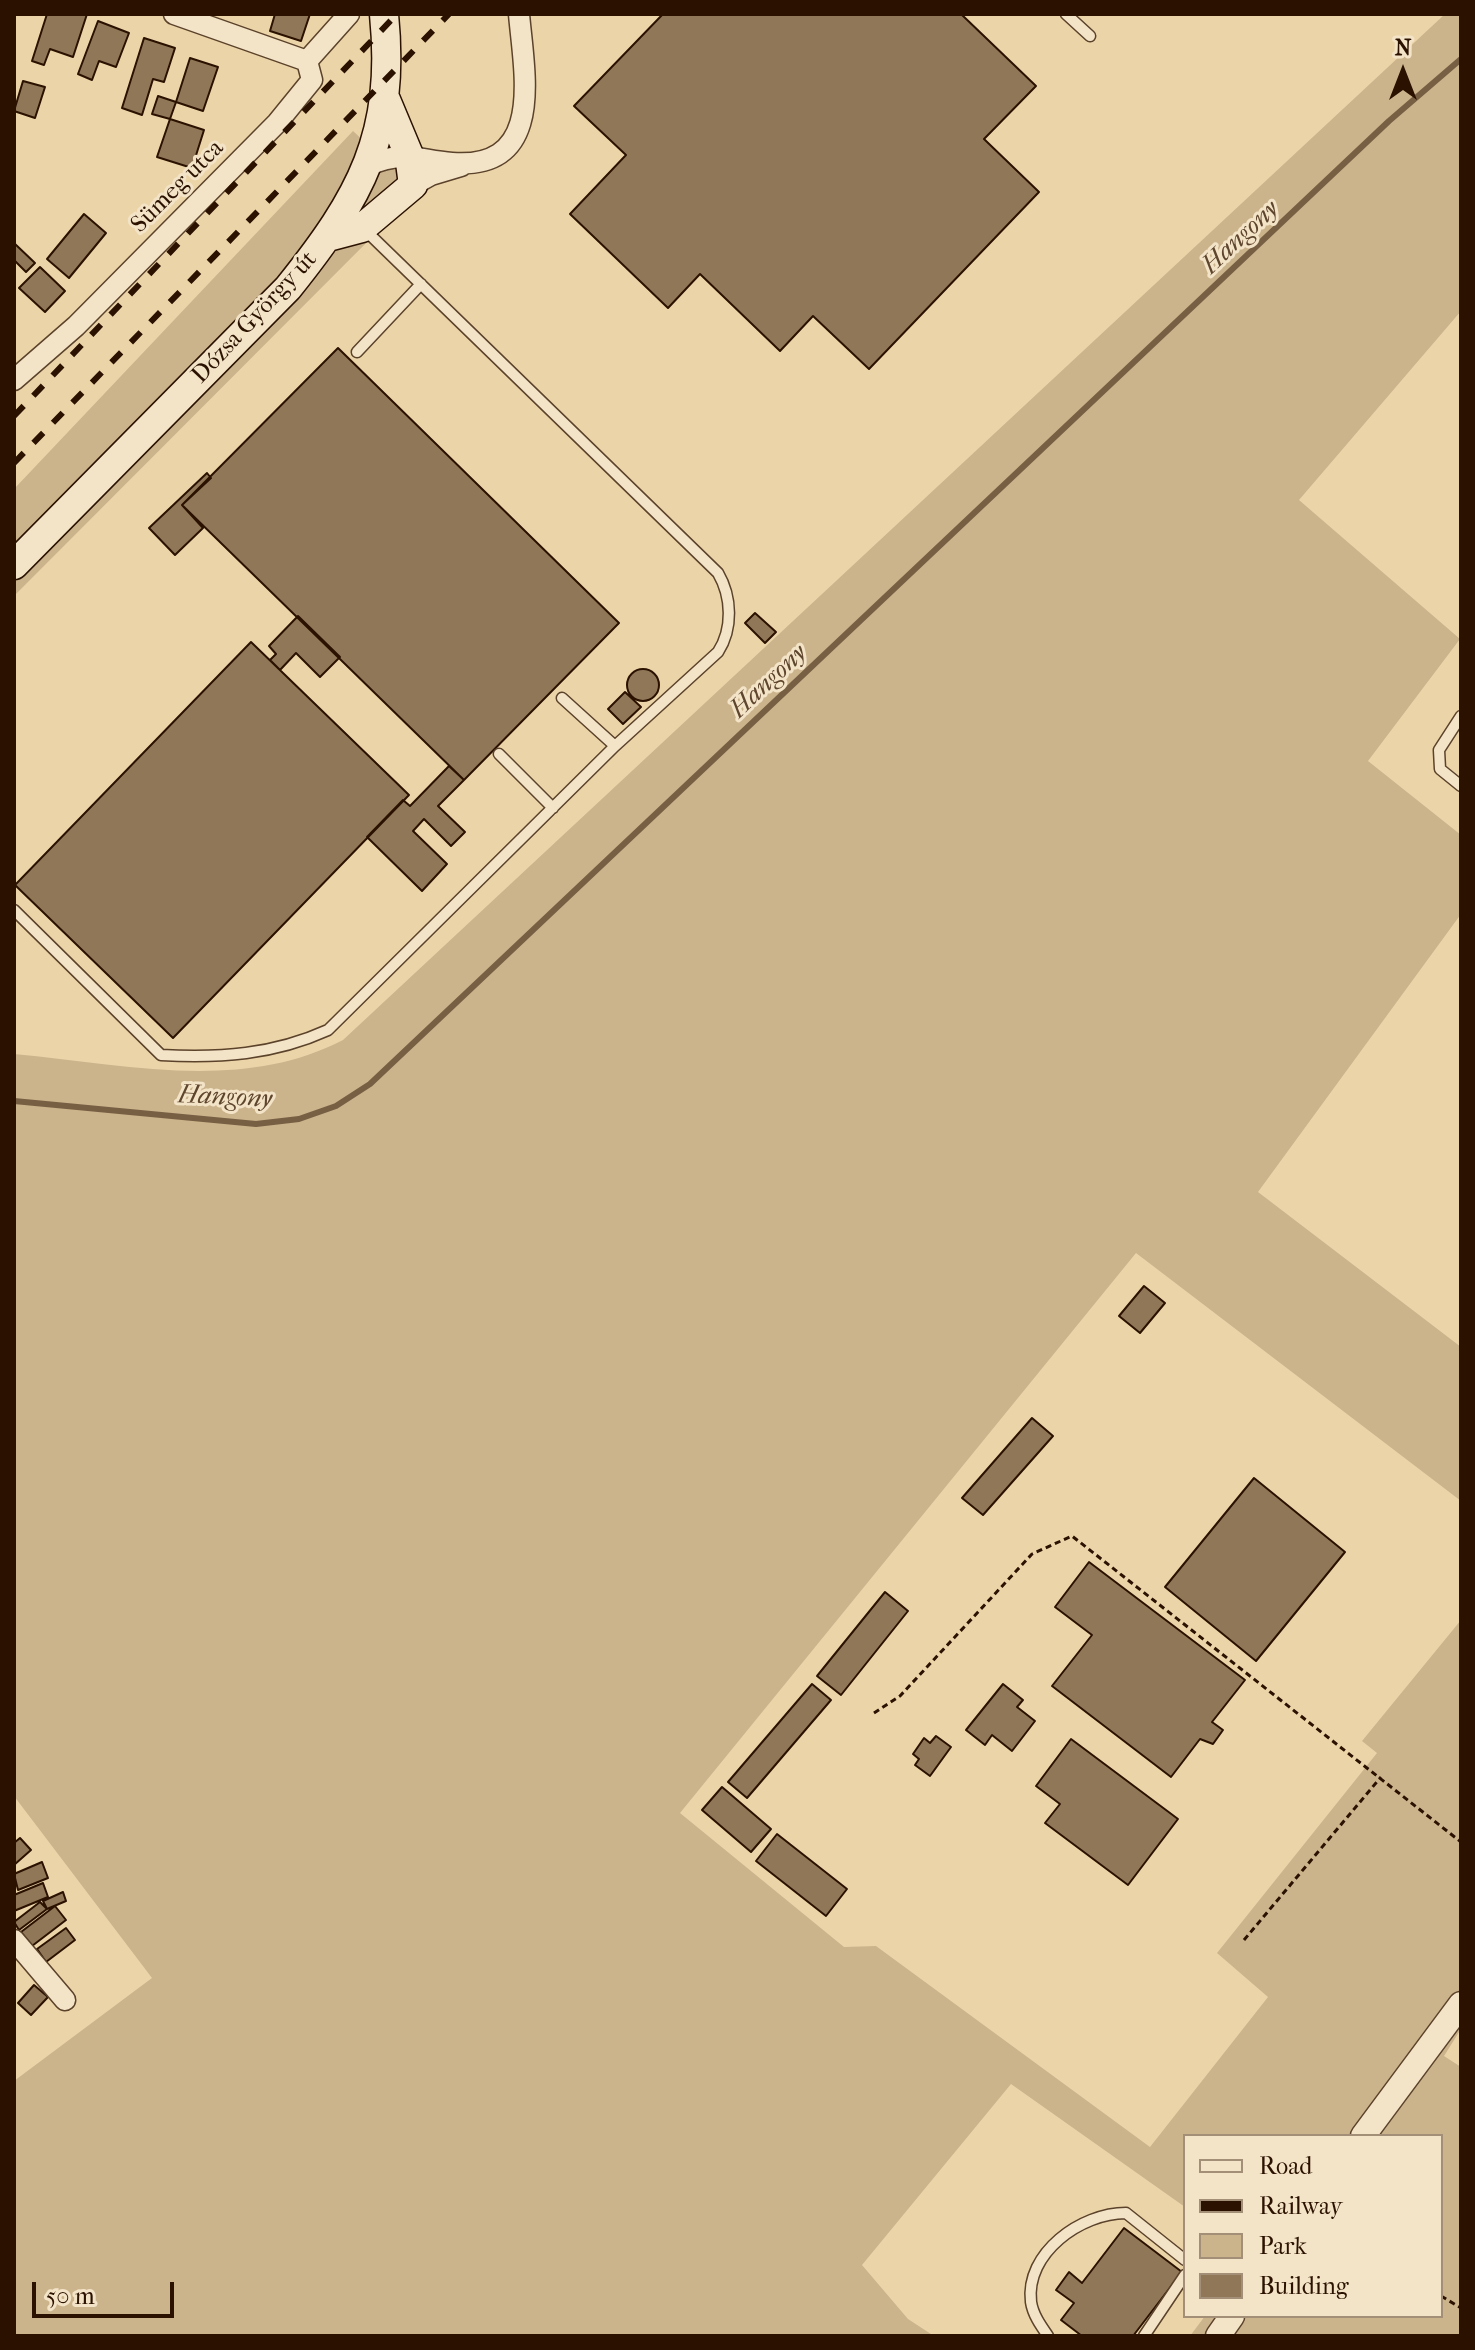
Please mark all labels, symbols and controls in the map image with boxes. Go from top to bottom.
north arrow [1363,32,1443,112]
text: N [1395,35,1411,61]
street label: Sümeg utca [126,135,230,239]
water label: Hangony [1196,194,1286,282]
street label: Dózsa György út [186,246,324,390]
water label: Hangony [724,638,814,726]
water label: Hangony [177,1080,273,1116]
legend [1183,2134,1443,2318]
text: Road [1259,2152,1312,2180]
text: Railway [1259,2192,1342,2220]
text: Park [1259,2232,1307,2260]
scale bar [36,2266,178,2316]
text: Building [1259,2272,1349,2300]
text: 50 m [46,2282,95,2310]

